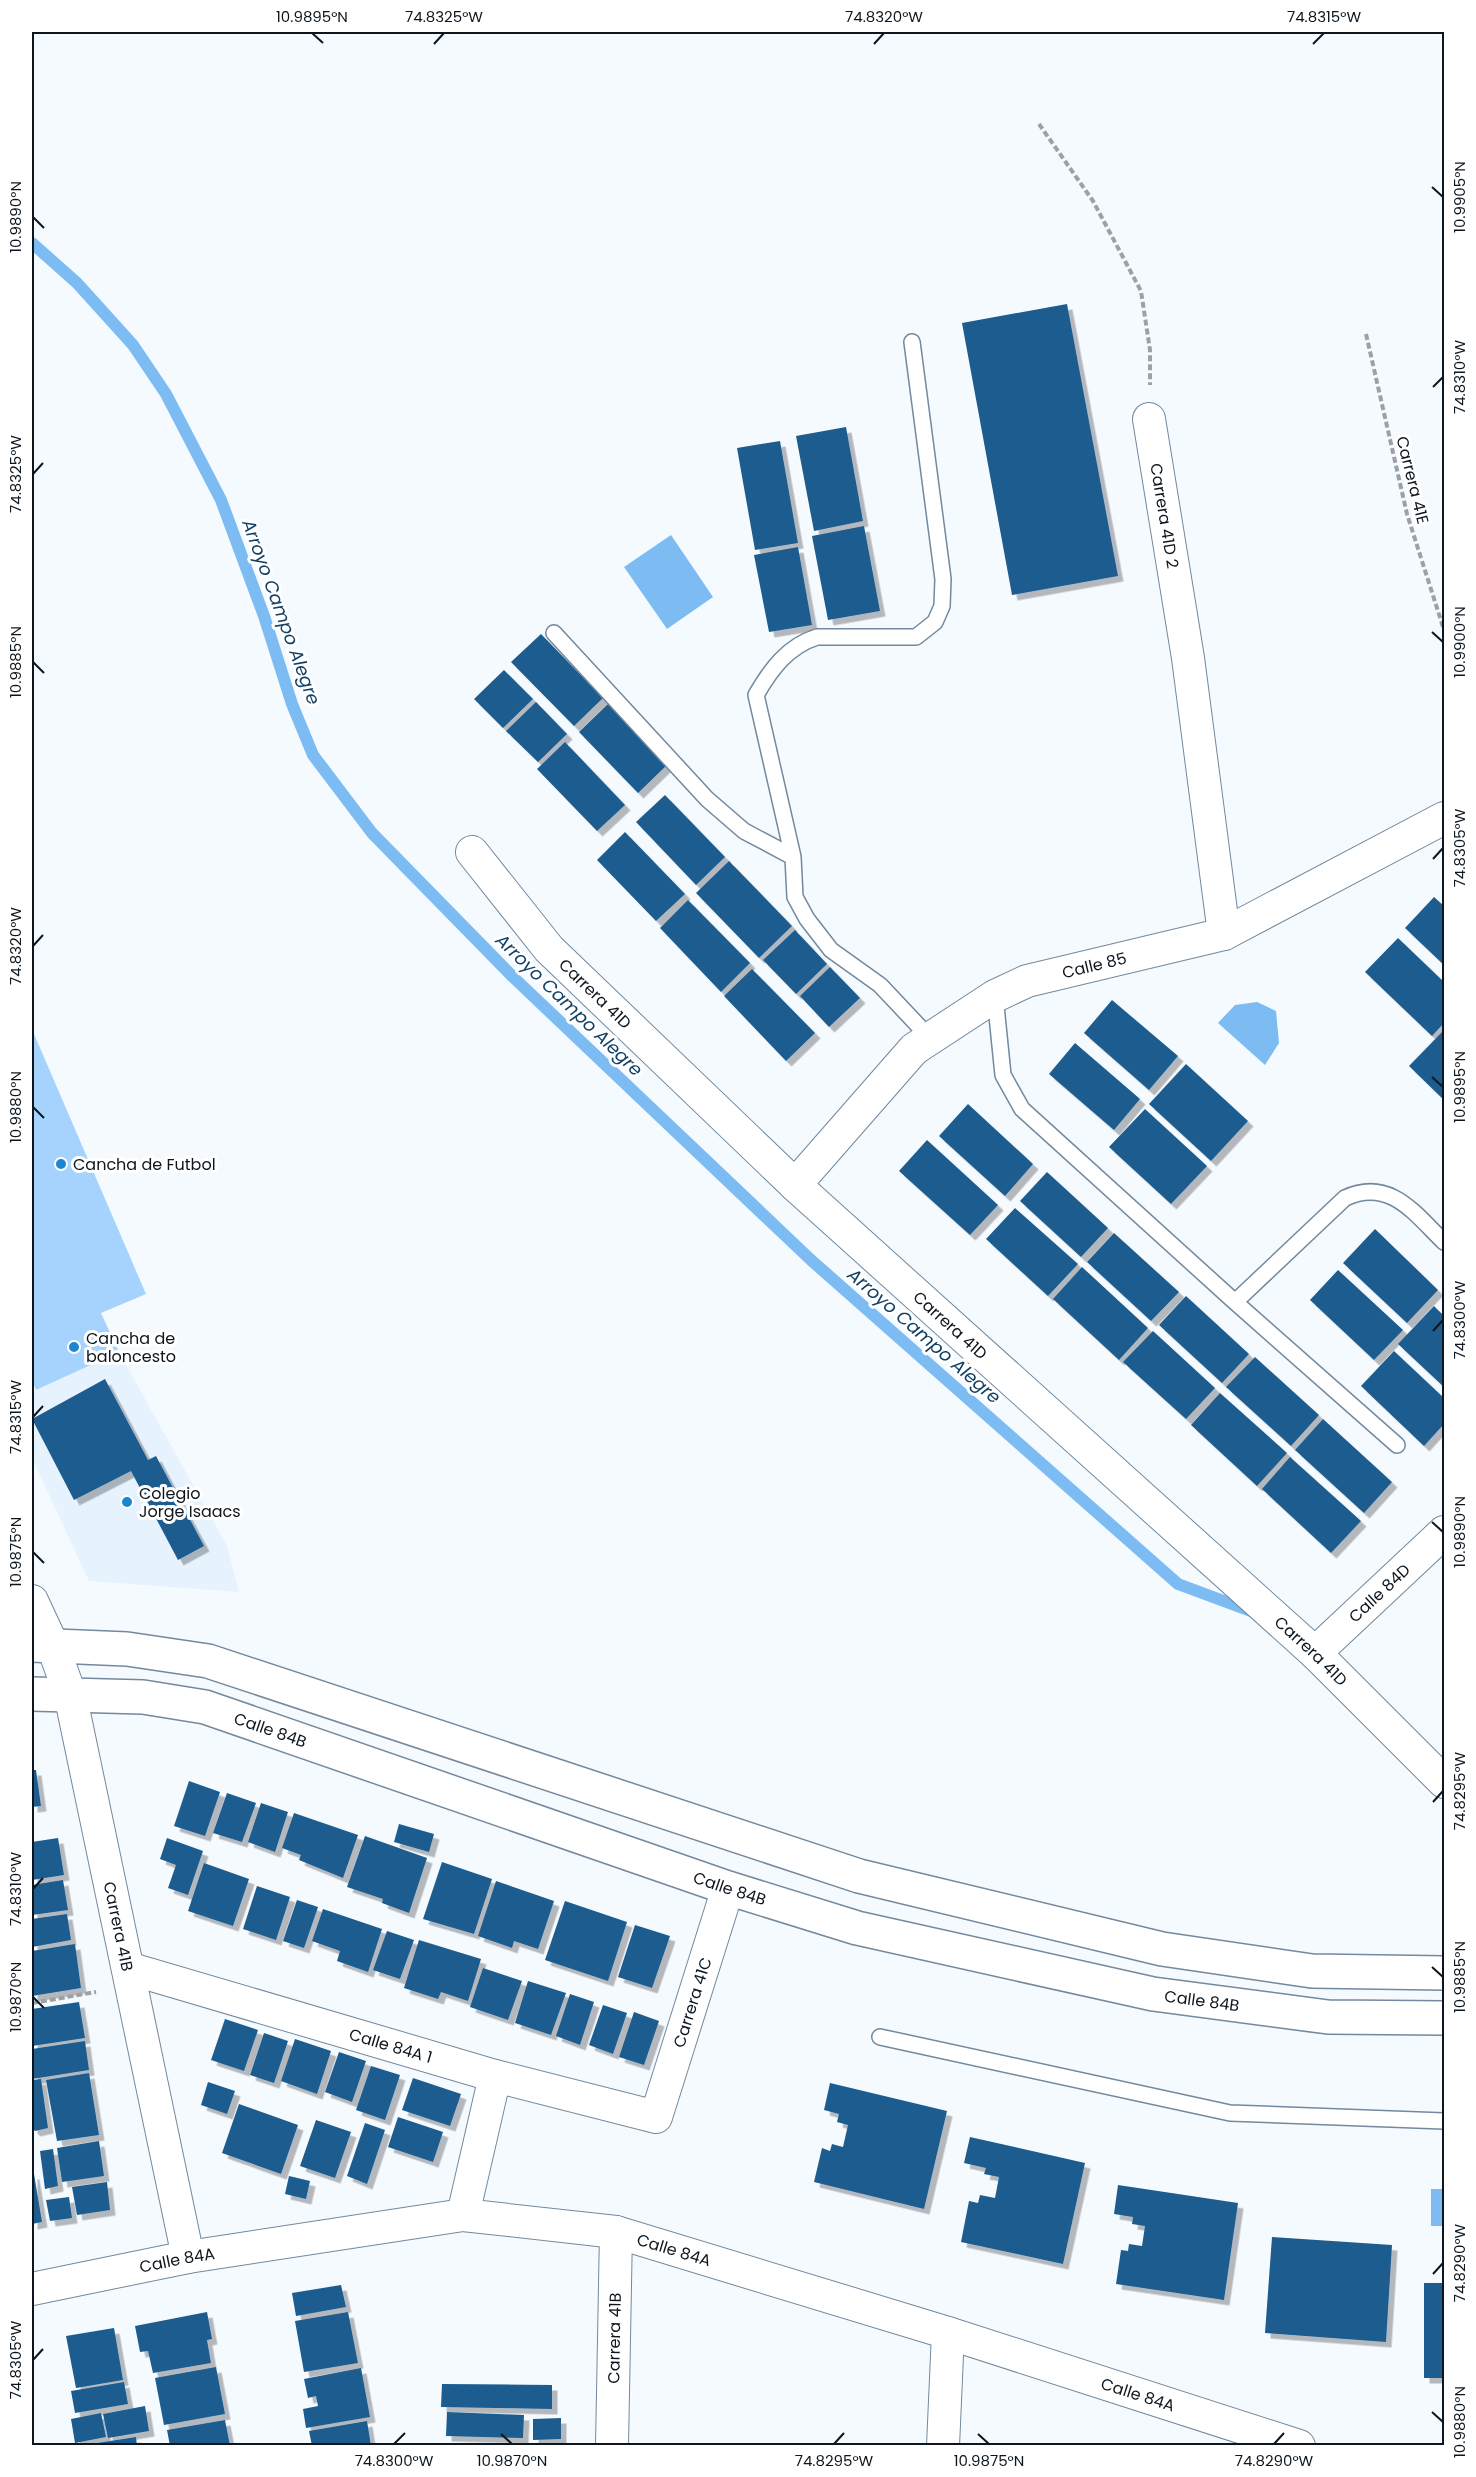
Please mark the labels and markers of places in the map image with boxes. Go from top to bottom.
place label: Cancha de Futbol [73,1153,216,1176]
marker: Cancha de Futbol [54,1157,68,1171]
place label: Cancha de baloncesto [86,1327,176,1368]
marker: Cancha de baloncesto [67,1340,81,1354]
place label: Colegio Jorge Isaacs [139,1482,241,1523]
marker: Colegio Jorge Isaacs [120,1495,134,1509]

